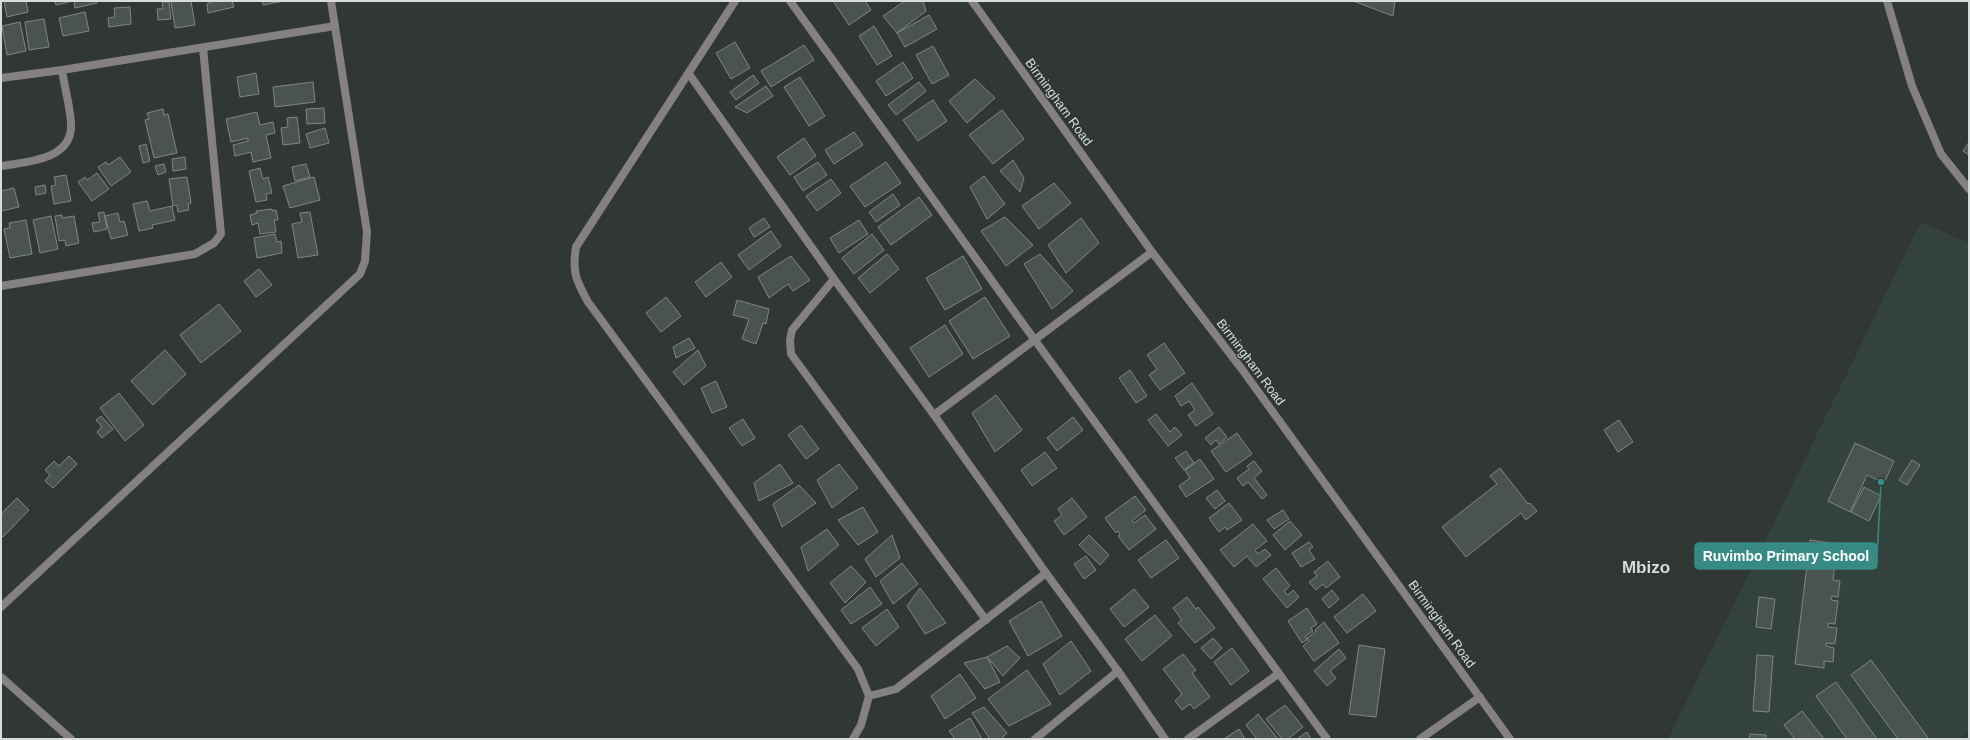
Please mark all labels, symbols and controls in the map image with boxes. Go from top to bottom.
street label: Birmingham Road [1022,56,1096,148]
street label: Birmingham Road [1214,316,1288,408]
callout: Ruvimbo Primary School [1695,543,1877,569]
text: Ruvimbo Primary School [1703,548,1869,564]
district label: Mbizo [1622,558,1670,577]
street label: Birmingham Road [1405,578,1479,670]

